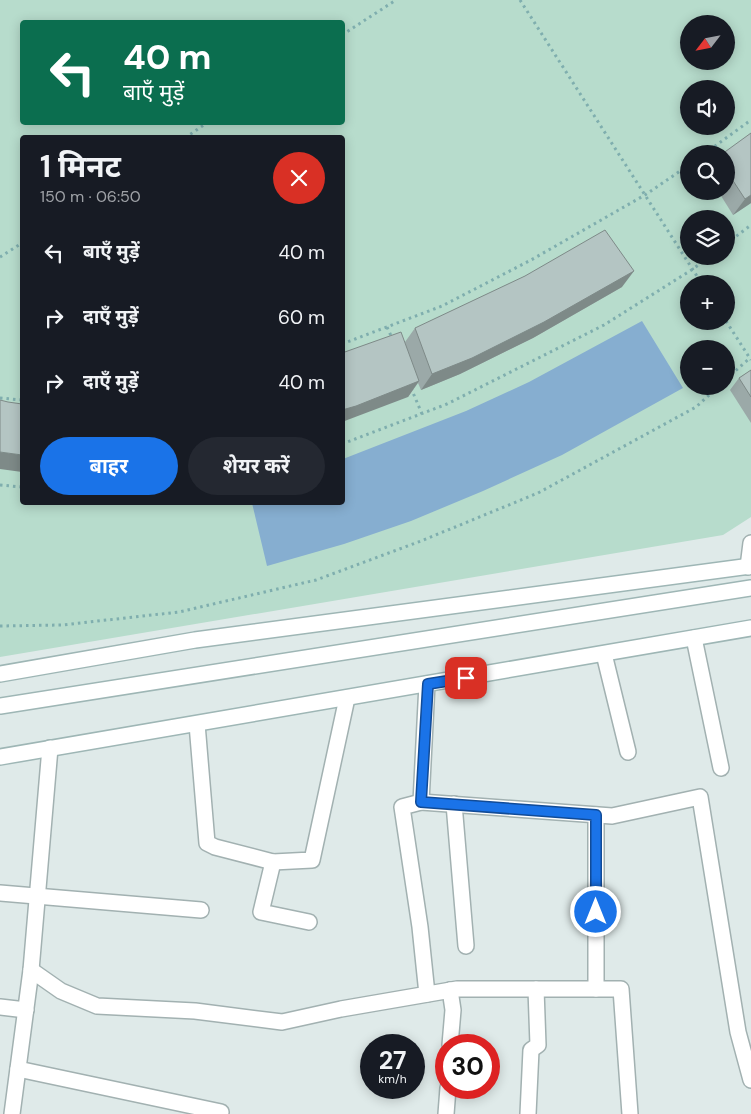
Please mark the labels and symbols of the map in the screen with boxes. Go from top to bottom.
north arrow [680,15,735,70]
pin [445,657,487,699]
position arrow [569,885,621,937]
speed limit sign: 30 [435,1034,500,1099]

